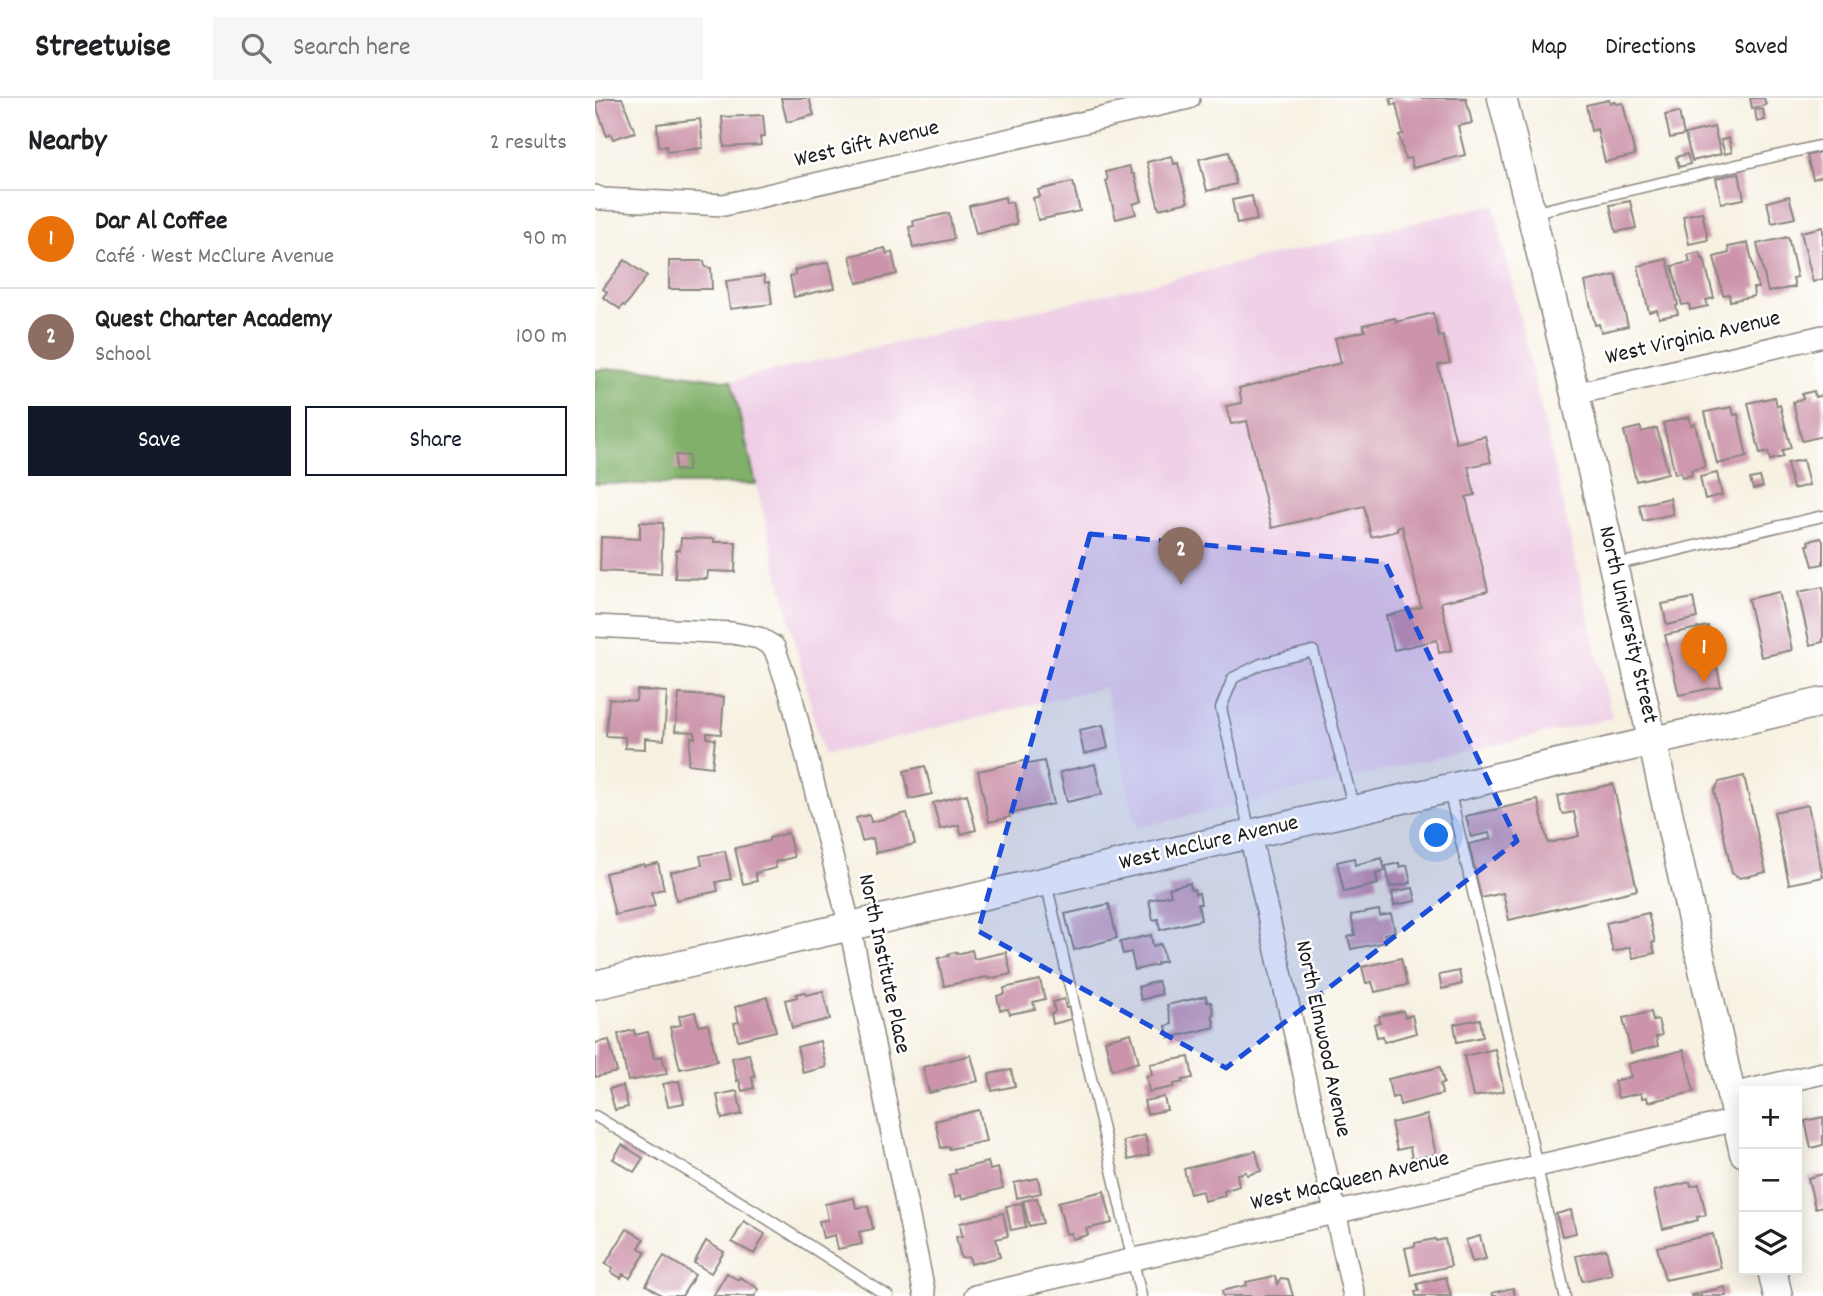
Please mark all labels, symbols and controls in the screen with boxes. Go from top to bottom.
search box [213,17,703,80]
text: Streetwise [35,25,171,72]
icon: search [237,29,275,67]
text: Search here [293,30,410,67]
text: Map [1531,31,1567,65]
text: Directions [1605,31,1696,65]
text: Saved [1734,31,1788,65]
street label: West Gift Avenue [791,112,943,178]
text: Nearby [28,122,106,165]
text: 2 results [490,127,567,160]
text: Dar Al Coffee [95,204,227,241]
text: 1 [48,223,54,256]
text: 90 m [523,223,567,256]
text: Café · West McClure Avenue [95,241,334,274]
text: Quest Charter Academy [95,302,331,339]
street label: West Virginia Avenue [1602,303,1784,375]
text: 2 [46,321,56,354]
text: 100 m [516,321,567,354]
text: School [95,339,151,372]
button: Save [28,406,291,476]
button: Share [305,406,567,476]
street label: North University Street [1588,523,1666,727]
pin: 2 [1158,527,1204,585]
pin: 1 [1681,625,1727,683]
street label: West McClure Avenue [1116,807,1302,881]
your location [1419,818,1453,852]
street label: North Institute Place [848,871,918,1057]
street label: North Elmwood Avenue [1285,938,1359,1140]
map controls [1739,1086,1802,1275]
button: + [1739,1086,1802,1149]
street label: West MacQueen Avenue [1248,1143,1452,1221]
button: − [1739,1149,1802,1212]
button: layers [1739,1212,1802,1275]

